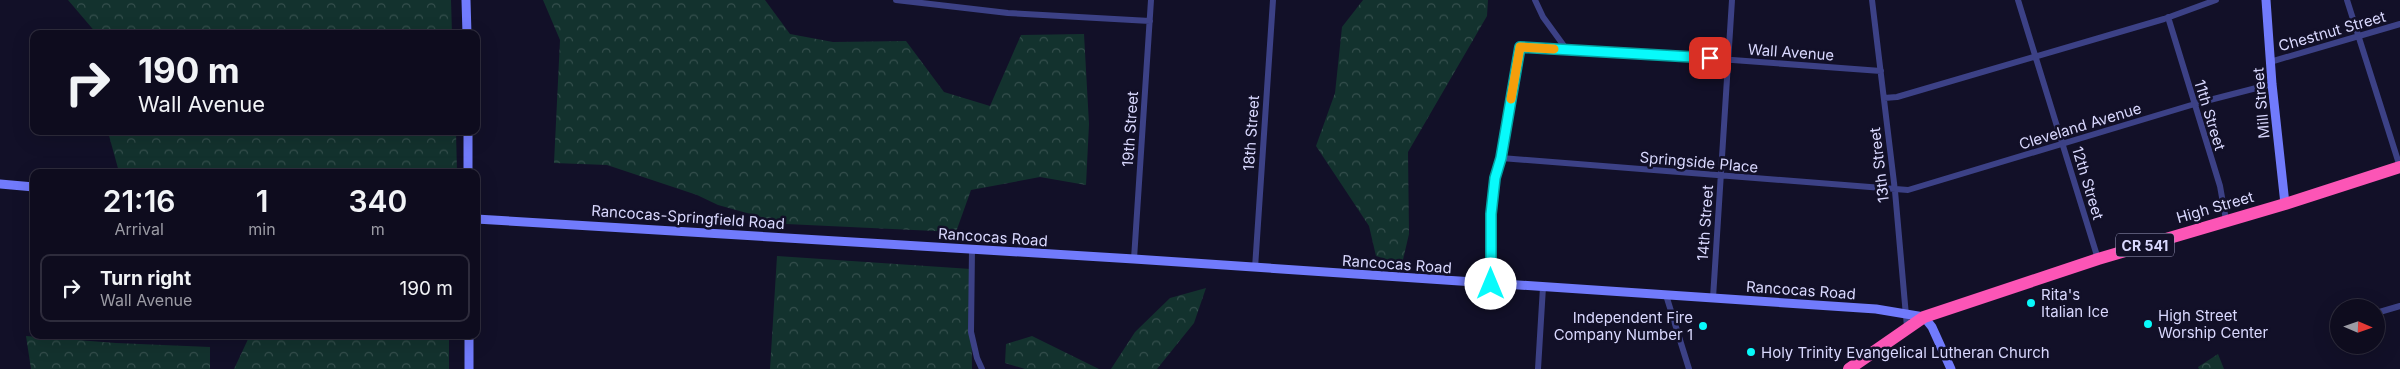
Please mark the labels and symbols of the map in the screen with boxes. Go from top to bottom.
street label: Chestnut Street [2276,7,2388,55]
pin [1689,37,1731,79]
street label: Wall Avenue [1747,40,1835,64]
street label: Mill Street [2248,67,2274,139]
street label: 11th Street [2190,77,2230,153]
street label: 19th Street [1118,90,1142,168]
street label: 18th Street [1239,94,1263,171]
street label: Cleveland Avenue [2017,98,2143,154]
street label: 13th Street [1865,126,1893,204]
street label: 12th Street [2068,144,2108,222]
street label: Springside Place [1639,147,1759,177]
street label: 14th Street [1693,184,1717,262]
street label: High Street [2174,187,2256,227]
street label: Rancocas-Springfield Road [591,201,785,233]
street label: Rancocas Road [938,224,1048,250]
road number: CR 541 [2116,234,2174,256]
street label: Rancocas Road [1342,251,1452,277]
position arrow [1464,257,1516,309]
street label: Rancocas Road [1746,277,1856,303]
place label: Rita's Italian Ice [2041,285,2109,321]
marker: Rita's Italian Ice [2025,297,2037,309]
north arrow [2330,299,2385,354]
place label: High Street Worship Center [2158,306,2269,342]
place label: Independent Fire Company Number 1 [1554,308,1693,344]
marker: High Street Worship Center [2142,318,2154,330]
marker: Independent Fire Company Number 1 [1697,320,1709,332]
place label: Holy Trinity Evangelical Lutheran Church [1761,343,2050,362]
marker: Holy Trinity Evangelical Lutheran Church [1745,346,1757,358]

